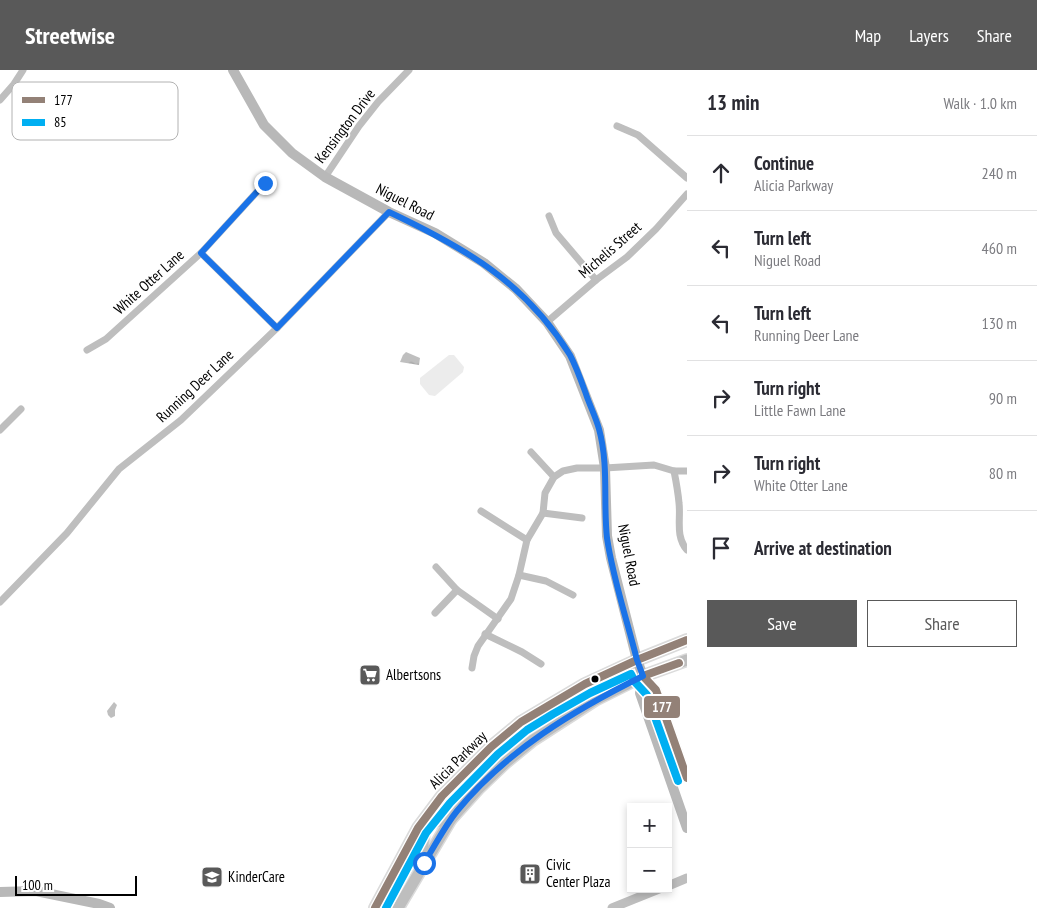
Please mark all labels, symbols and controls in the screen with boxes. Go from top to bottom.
text: Streetwise [25,20,115,51]
text: Map [855,24,881,47]
text: Layers [909,24,949,47]
text: Share [977,24,1012,47]
legend [12,82,178,140]
street label: Kensington Drive [310,85,379,167]
text: 13 min [707,89,759,116]
text: 177 [54,91,73,109]
text: Walk · 1.0 km [943,93,1017,113]
text: 85 [54,113,67,131]
text: Continue [754,151,814,175]
icon: ahead [707,159,735,187]
text: 240 m [982,163,1017,183]
route end [254,172,277,195]
text: Alicia Parkway [754,175,833,195]
street label: Niguel Road [373,179,438,224]
street label: Michelis Street [574,217,645,282]
text: Turn left [754,226,811,250]
icon: left [707,234,735,262]
text: 460 m [982,238,1017,258]
street label: White Otter Lane [110,245,188,318]
text: Niguel Road [754,250,821,270]
text: Turn left [754,301,811,325]
icon: left [707,309,735,337]
text: 130 m [982,313,1017,333]
text: Running Deer Lane [754,325,859,345]
street label: Running Deer Lane [152,345,237,426]
text: Turn right [754,376,820,400]
icon: right [707,384,735,412]
text: 90 m [989,388,1017,408]
text: Little Fawn Lane [754,400,846,420]
text: Turn right [754,451,820,475]
icon: right [707,459,735,487]
text: 80 m [989,463,1017,483]
text: White Otter Lane [754,475,848,495]
street label: Niguel Road [614,522,645,588]
icon: arrive [707,534,735,562]
text: Arrive at destination [754,536,892,560]
button: Save [707,600,857,647]
button: Share [867,600,1017,647]
supermarket icon: Albertsons [358,663,382,687]
place label: Albertsons [386,665,441,684]
unlabelled marker [590,674,600,684]
line badge: 177 [643,695,681,719]
text: 177 [652,698,672,716]
street label: Alicia Parkway [425,726,491,793]
map controls [627,803,672,893]
button: + [627,803,672,848]
button: − [627,848,672,893]
route start [413,852,436,875]
place label: Civic Center Plaza [546,855,610,891]
building icon: Civic Center Plaza [518,862,542,886]
school or university icon: KinderCare [200,865,224,889]
place label: KinderCare [228,867,285,886]
scale bar [15,873,138,896]
text: 100 m [22,876,53,894]

